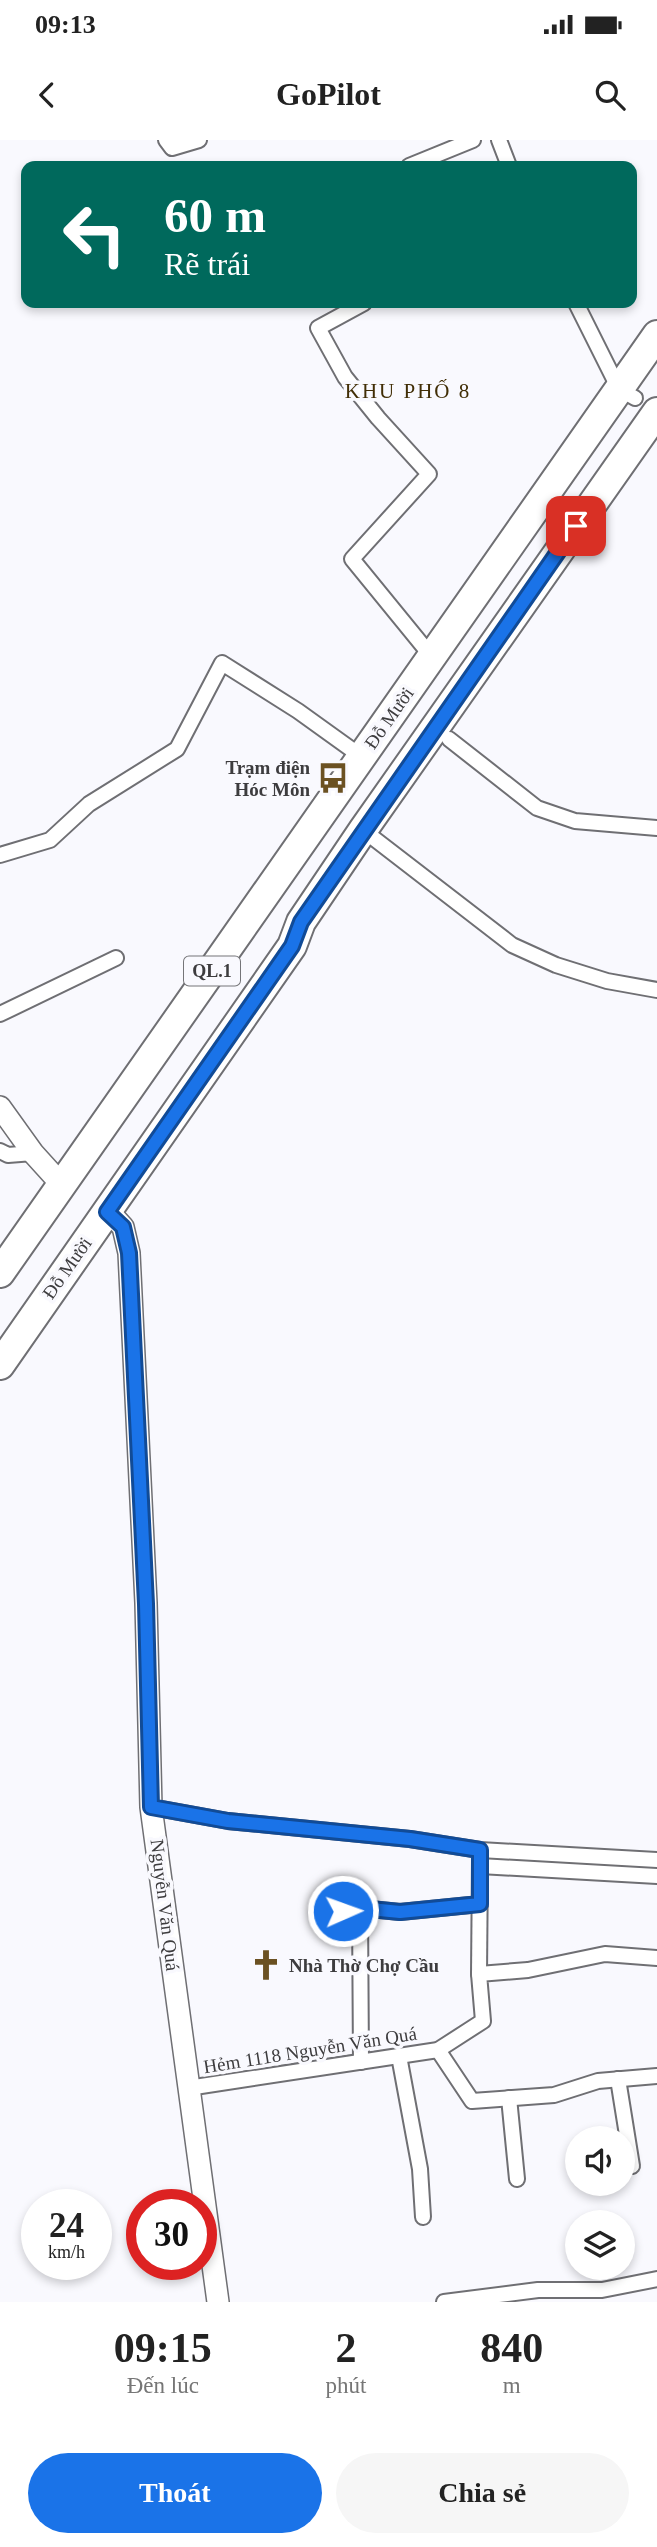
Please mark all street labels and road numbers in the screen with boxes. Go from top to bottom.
street label: Đỗ Mười [360,683,418,753]
road number: QL.1 [184,956,240,986]
street label: Đỗ Mười [38,1233,96,1303]
street label: Nguyễn Văn Quá [146,1838,184,1973]
street label: Hẻm 1118 Nguyễn Văn Quá [202,2023,419,2077]

